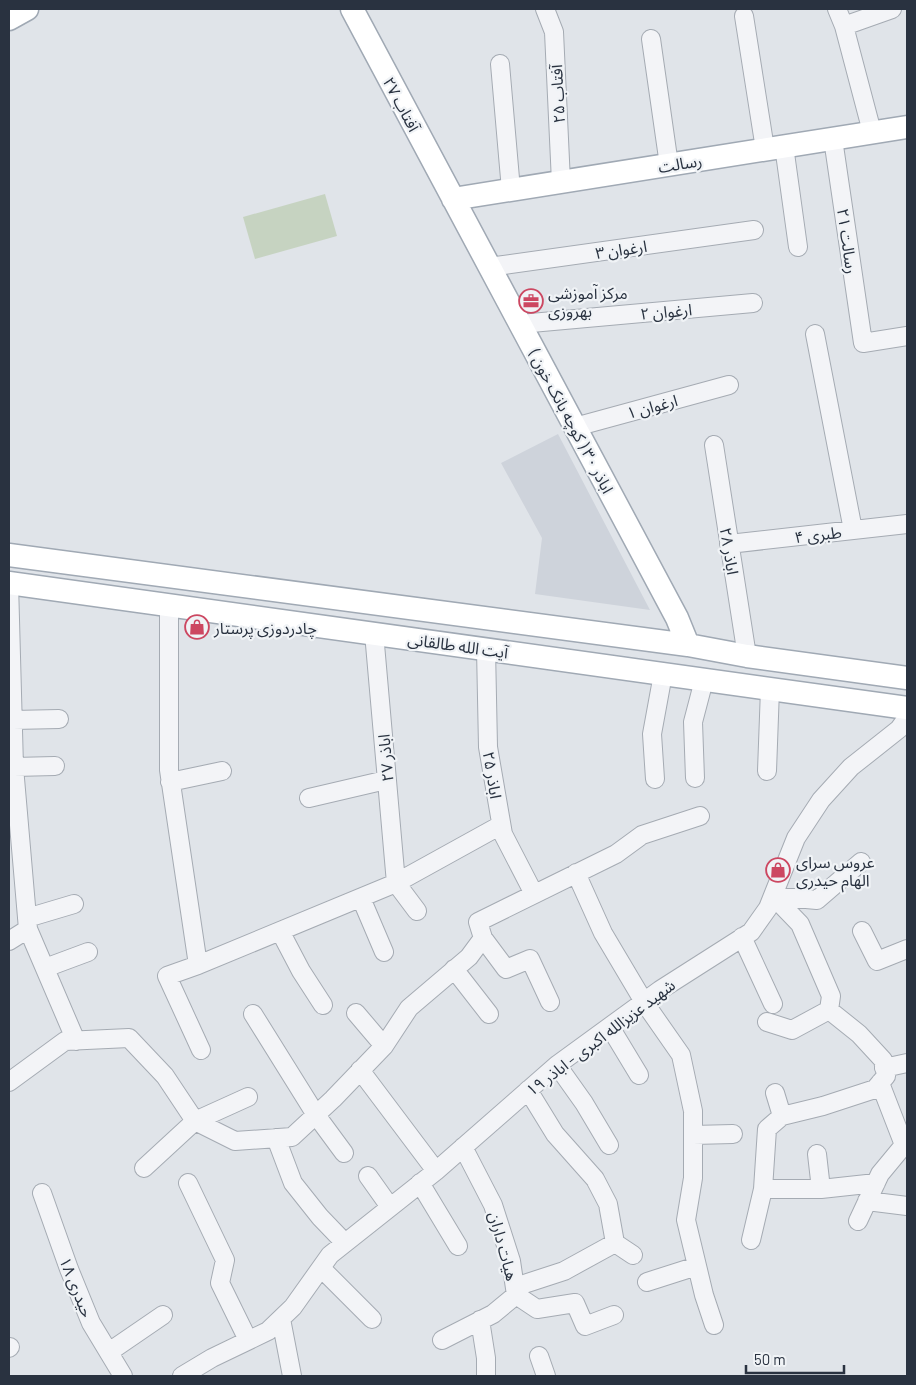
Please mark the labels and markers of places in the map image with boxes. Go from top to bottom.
place label: مرکز آموزشی بهروزی [548,283,628,321]
office icon: مرکز آموزشی بهروزی [518,288,544,314]
shop icon: چادردوزی پرستار [184,614,210,640]
place label: چادردوزی پرستار [213,618,317,639]
place label: عروس سرای الهام حیدری [796,852,875,893]
shop icon: عروس سرای الهام حیدری [765,857,791,883]

